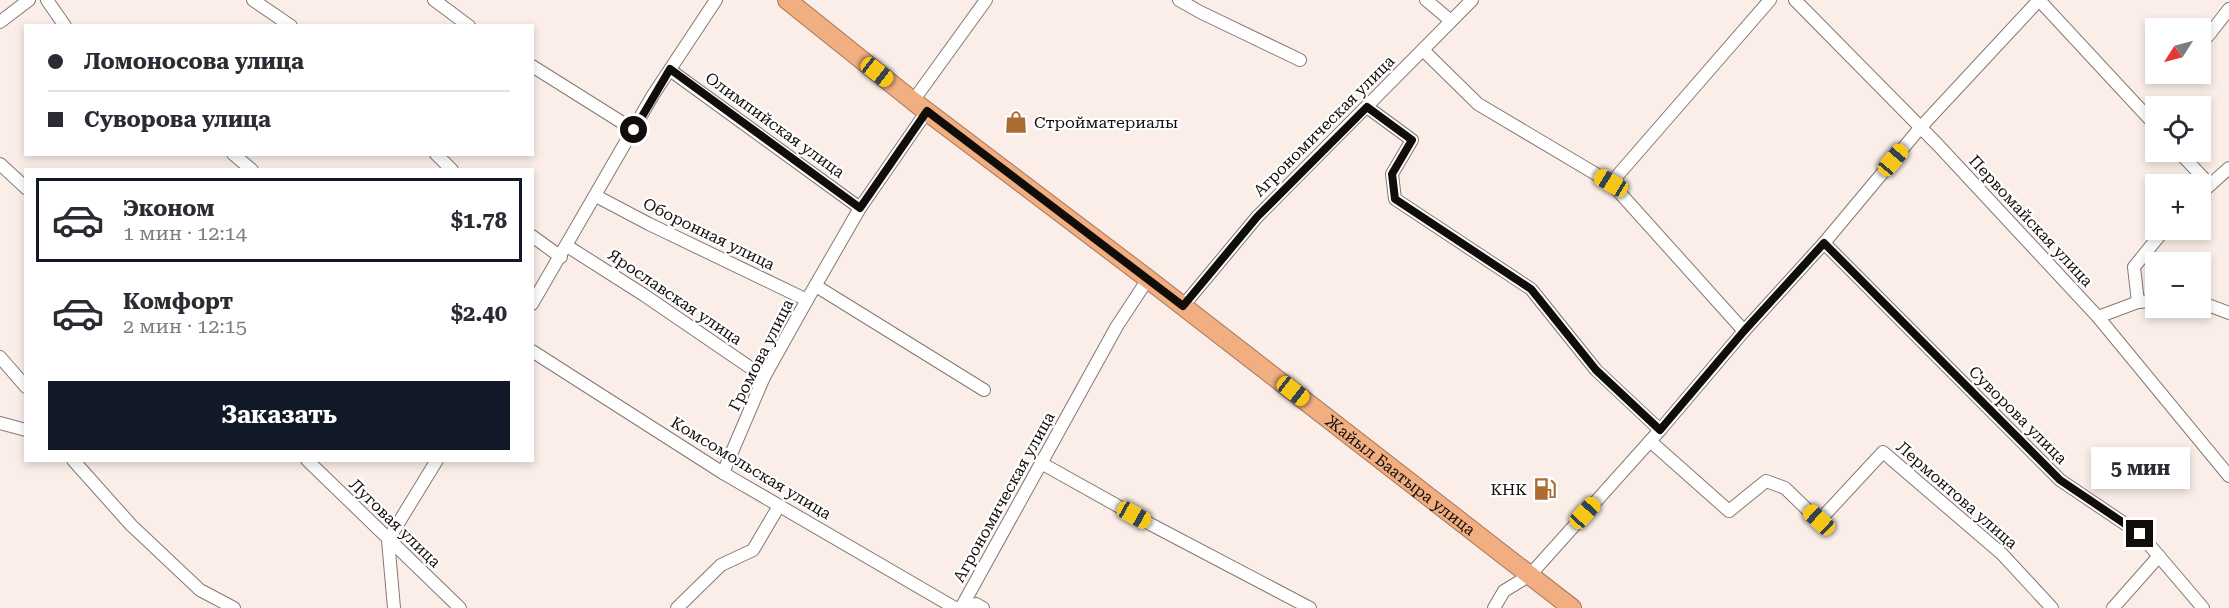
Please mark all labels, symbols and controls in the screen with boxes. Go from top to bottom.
north arrow [2145,18,2211,84]
map controls [2145,18,2211,318]
text: Ломоносова улица [84,49,304,74]
street label: Агрономическая улица [1250,51,1399,200]
car [857,54,897,90]
street label: Олимпийская улица [702,68,849,182]
button: locate [2145,96,2211,162]
text: Суворова улица [84,107,271,132]
shop icon: Стройматериалы [1003,109,1029,135]
place label: Стройматериалы [1034,113,1178,132]
route start [620,116,647,143]
car [1875,140,1911,180]
street label: Первомайская улица [1965,151,2097,291]
car [1591,166,1631,200]
button: + [2145,174,2211,240]
icon: car [51,193,105,247]
street label: Оборонная улица [640,194,778,274]
text: Эконом [123,196,214,221]
text: $1.78 [451,208,507,233]
text: 1 мин · 12:14 [123,221,247,245]
street label: Ярославская улица [604,245,746,349]
button: − [2145,252,2211,318]
icon: car [51,286,105,340]
text: Комфорт [123,289,233,314]
street label: Громова улица [725,296,798,414]
text: $2.40 [451,301,507,326]
text: 2 мин · 12:15 [123,314,247,338]
street label: Суворова улица [1965,362,2071,468]
car [1273,373,1313,409]
button: Заказать [48,381,510,450]
street label: Агрономическая улица [949,408,1059,585]
street label: Жайыл Баатыра улица [1322,411,1480,539]
street label: Комсомольская улица [667,413,835,524]
street label: Лермонтова улица [1893,437,2022,553]
callout: 5 мин [2090,447,2190,489]
text: 5 мин [2111,456,2170,480]
street label: Луговая улица [345,475,445,572]
fuel station icon: КНК [1532,476,1558,502]
place label: КНК [1490,480,1527,499]
car [1566,494,1604,532]
car [1114,498,1154,532]
car [1800,501,1838,539]
route end [2126,520,2153,547]

